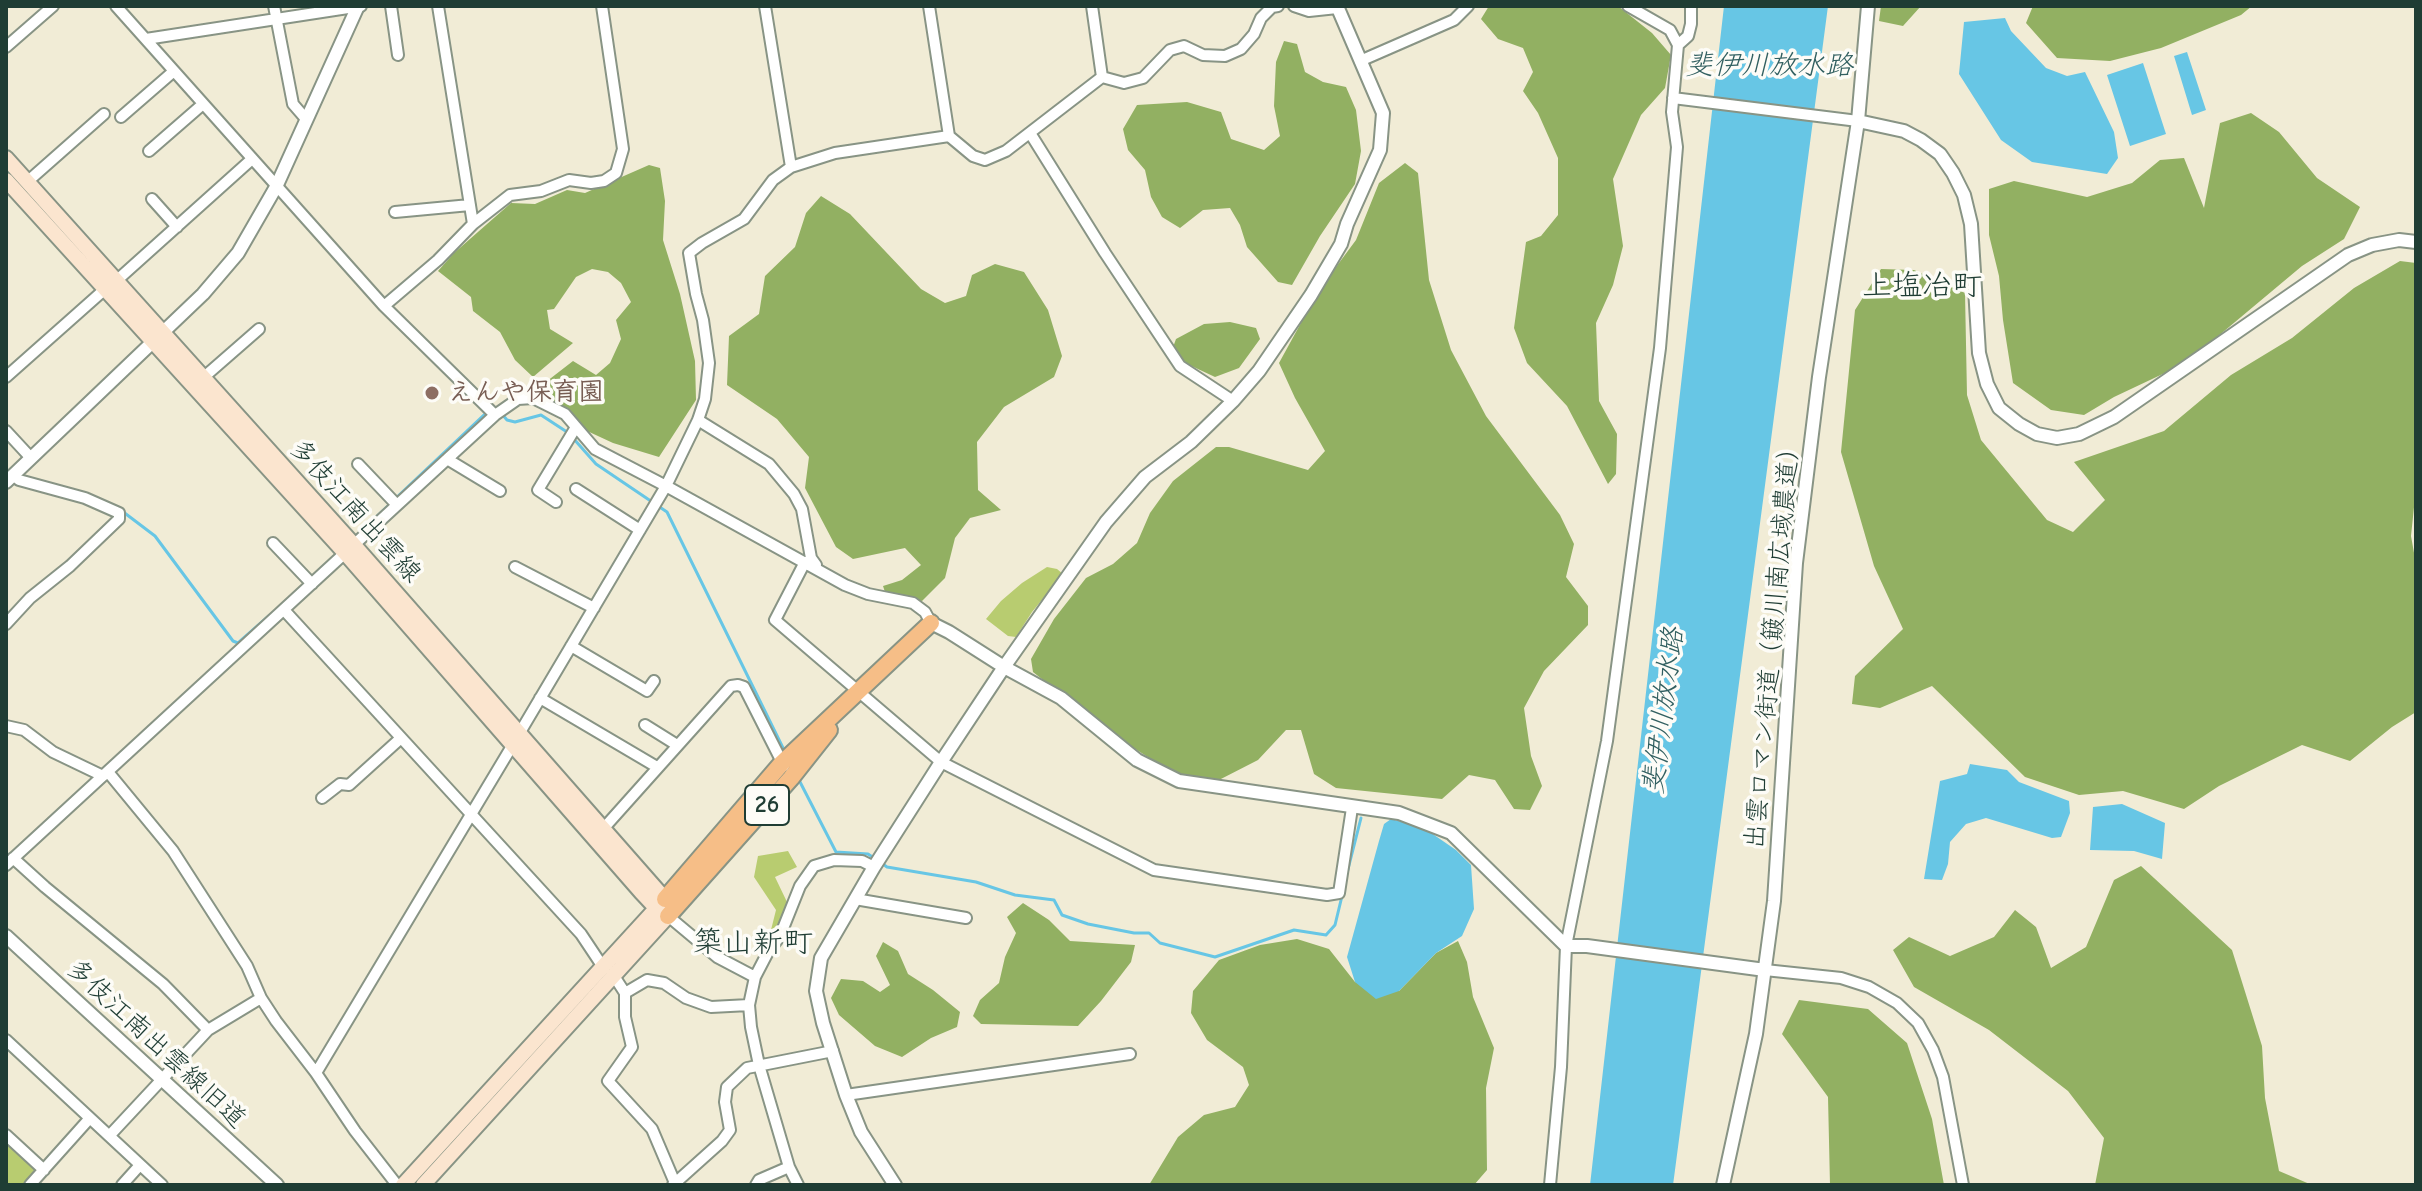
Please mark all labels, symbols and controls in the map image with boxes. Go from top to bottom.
water label: 斐伊川放水路 [1685,49,1853,83]
district label: 上塩冶町 [1862,269,1982,305]
place label: えんや保育園 [448,377,604,409]
marker: えんや保育園 [423,384,441,402]
street label: 多伎江南出雲線 [283,433,427,589]
street label: 出雲ロマン街道（簸川南広域農道） [1739,433,1807,851]
water label: 斐伊川放水路 [1637,626,1691,796]
road number: 26 [745,785,789,825]
district label: 築山新町 [693,926,813,962]
street label: 多伎江南出雲線旧道 [60,953,252,1135]

